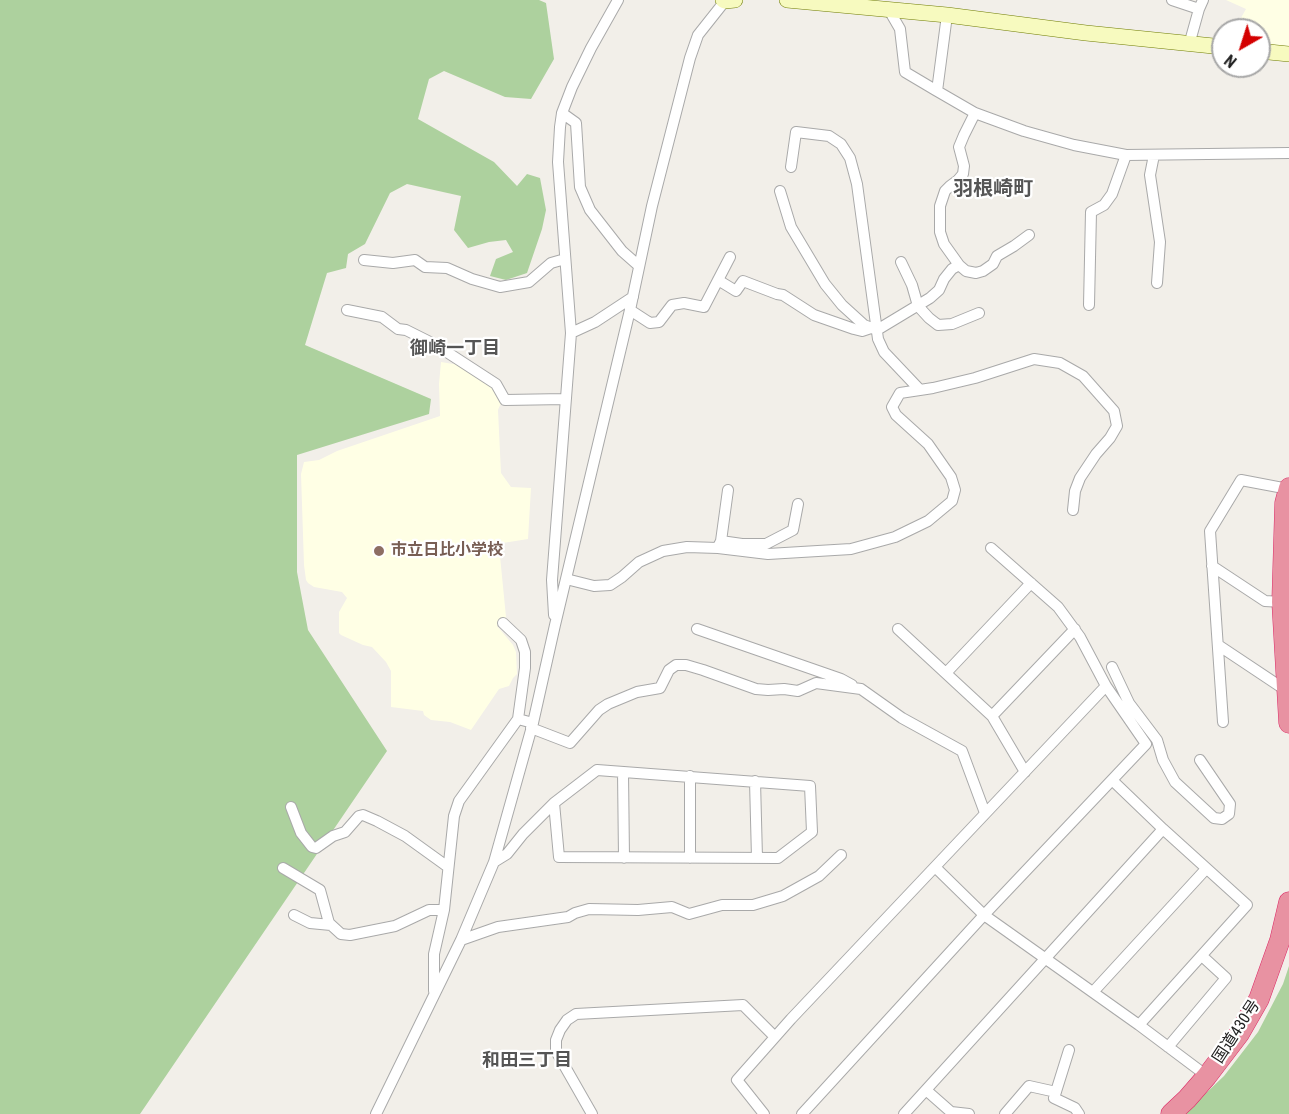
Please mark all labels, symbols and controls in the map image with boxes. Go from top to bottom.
north arrow [1211,18,1271,78]
text: N [1221,50,1240,71]
district label: 羽根崎町 [953,178,1033,202]
district label: 御崎一丁目 [410,338,500,360]
place label: 市立日比小学校 [391,541,503,561]
marker: 市立日比小学校 [372,544,386,558]
street label: 国道430号 [1209,997,1265,1067]
district label: 和田三丁目 [482,1050,572,1072]

